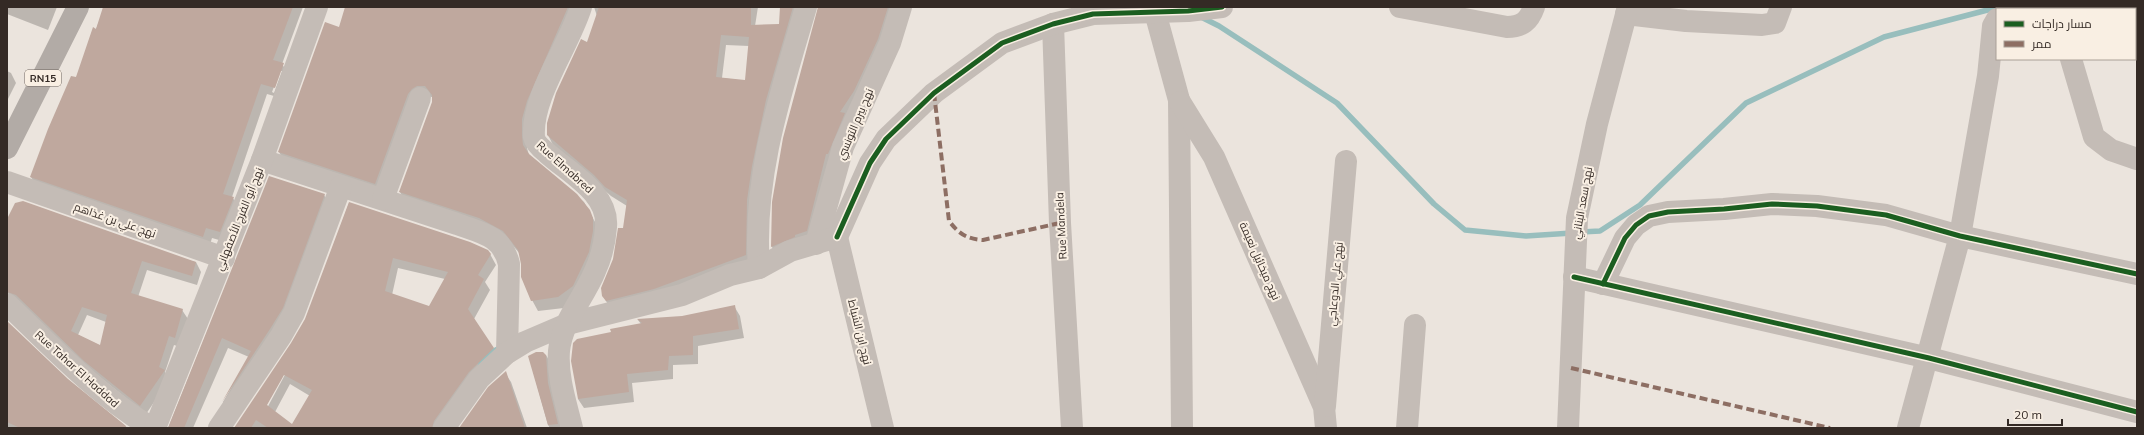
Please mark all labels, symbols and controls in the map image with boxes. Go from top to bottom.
legend [1996,8,2136,60]
text: مسار دراجات [2032,16,2092,31]
text: ممر [2031,36,2051,51]
road number: RN15 [25,70,61,86]
street label: نهج بيرم التونسي [834,86,877,162]
street label: Rue Elmabred [534,138,596,196]
street label: نهج أبو الفرج الأصفهاني [212,165,268,273]
street label: نهج سعد البناني [1569,166,1597,241]
street label: Rue Mandela [1052,192,1070,260]
street label: نهج علي بن غذاهم [72,199,158,242]
street label: نهج ميخائيل نعيمة [1236,220,1283,303]
street label: نهج علي الدوعاجي [1324,241,1348,327]
street label: نهج ابن الشباط [844,298,875,366]
street label: Rue Tahar El Haddad [32,327,122,411]
scale bar [2008,401,2062,427]
text: 20 m [2014,407,2042,422]

